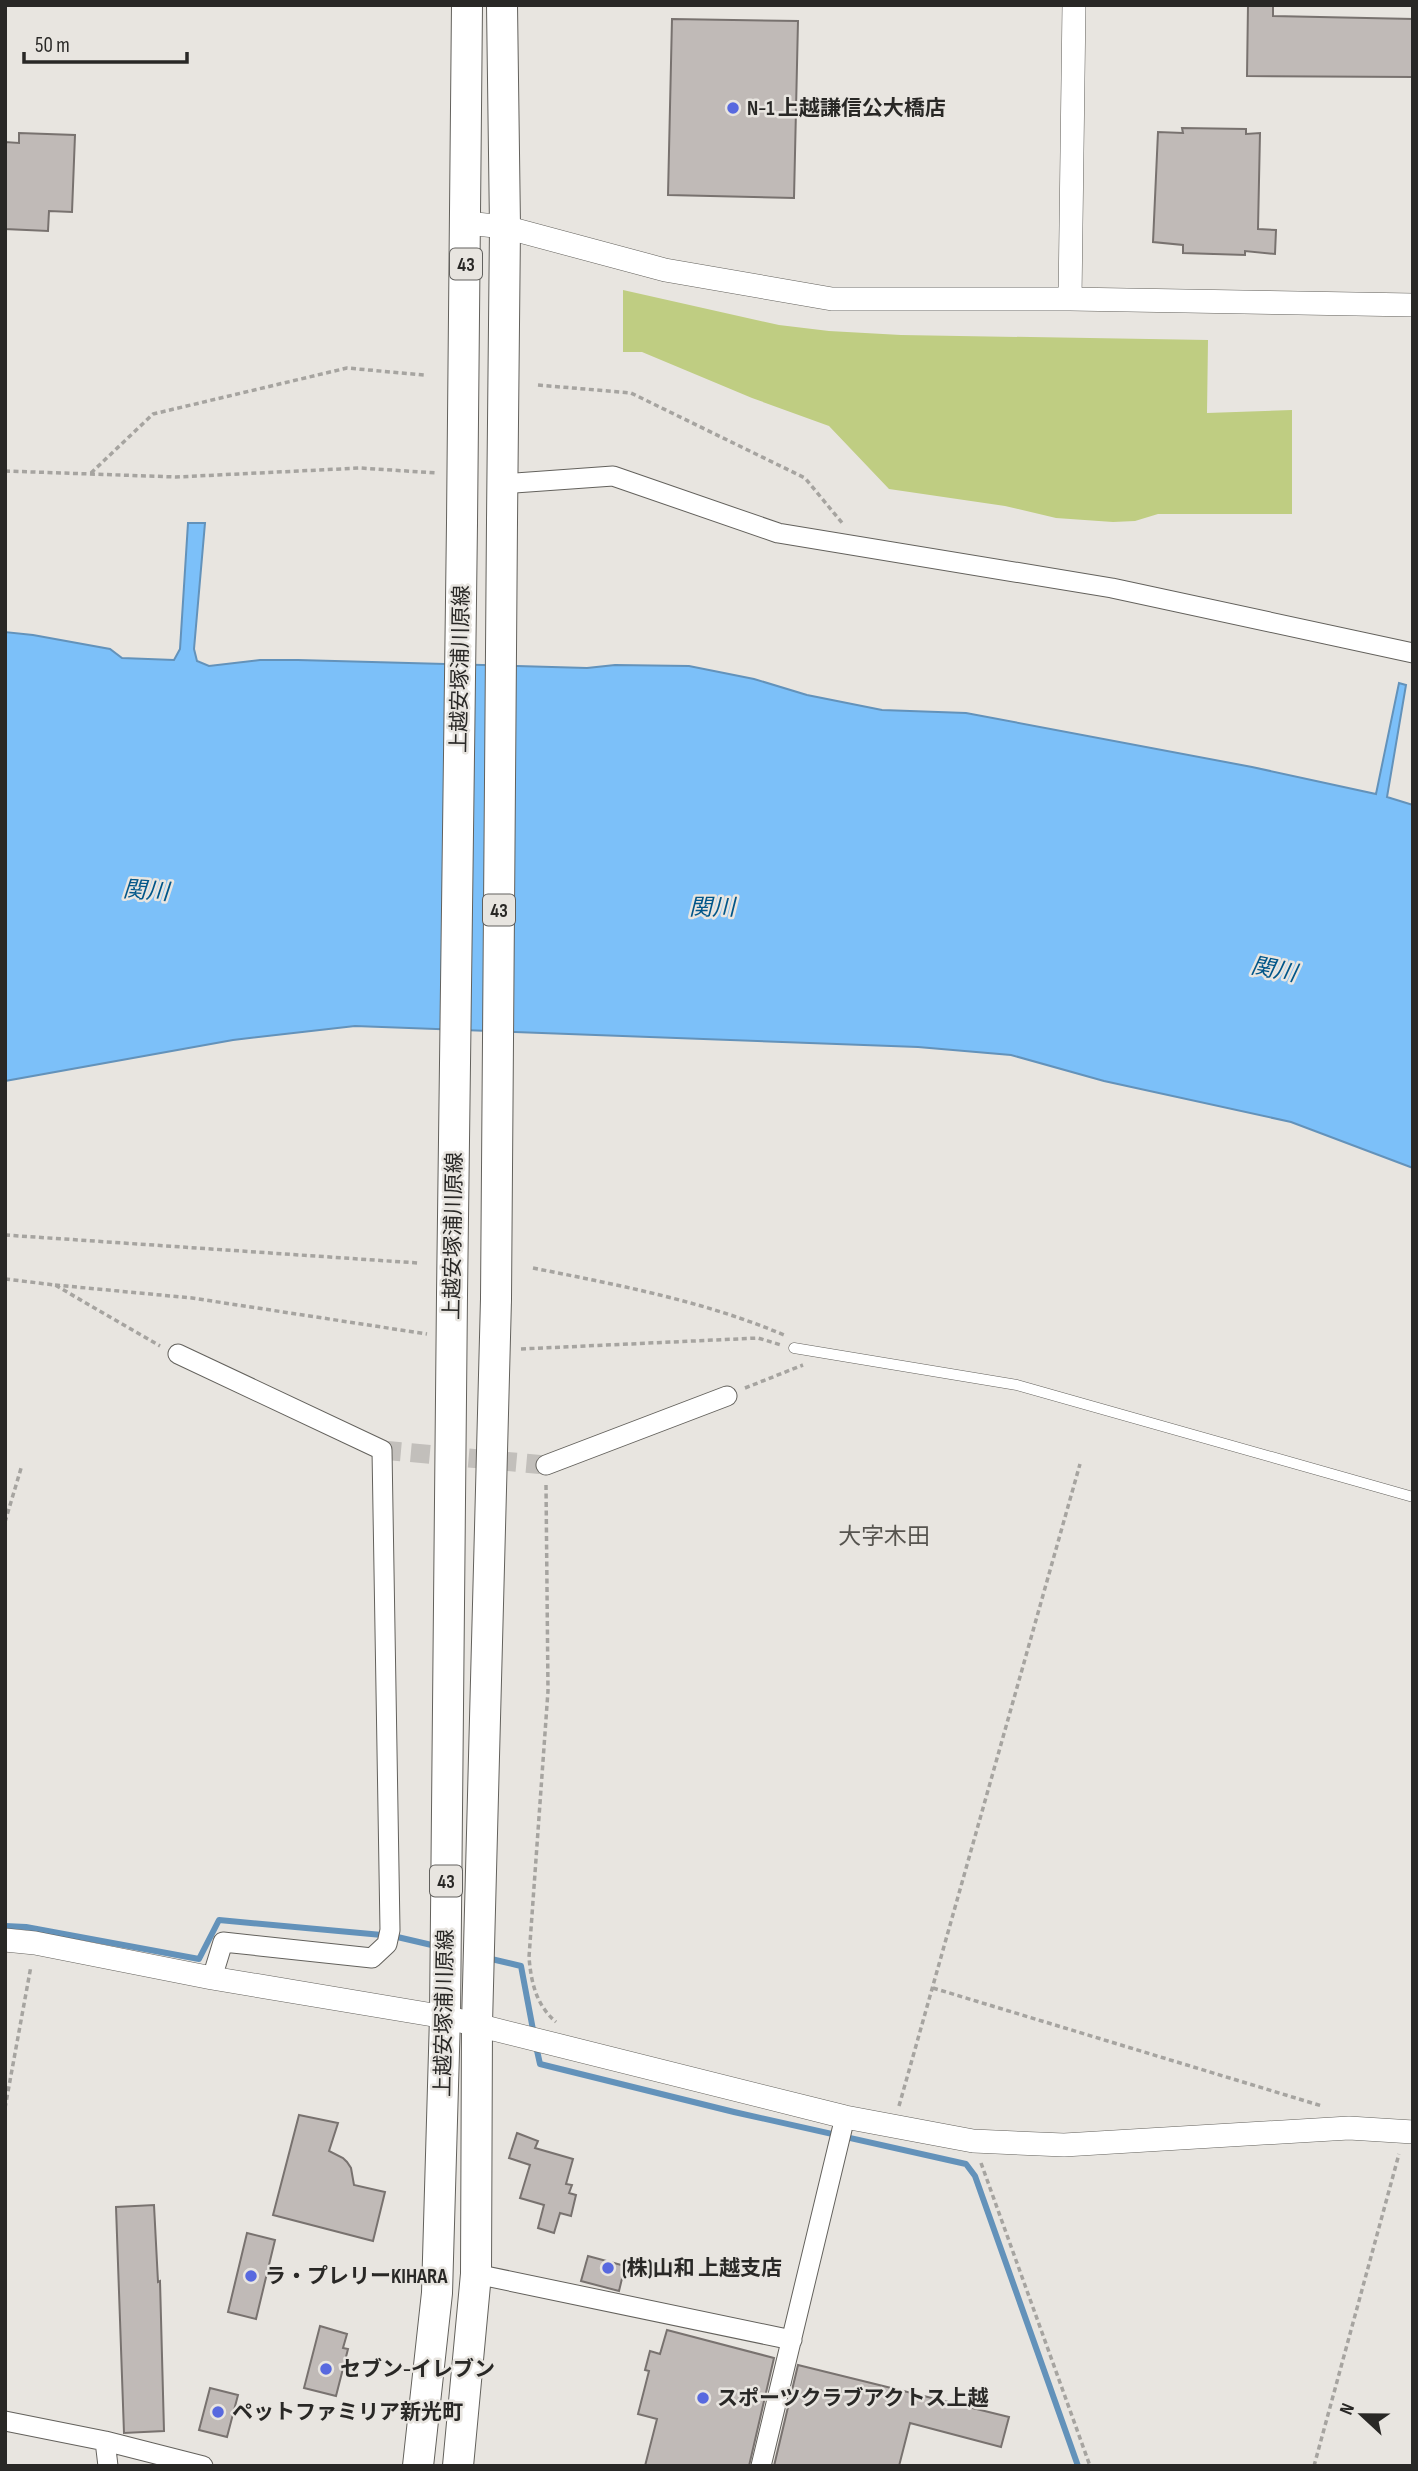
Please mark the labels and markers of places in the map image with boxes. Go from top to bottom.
place label: N-1 上越謙信公大橋店 [747,96,946,121]
marker: N-1 上越謙信公大橋店 [725,100,741,116]
place label: (株)山和 上越支店 [622,2256,782,2281]
marker: (株)山和 上越支店 [600,2260,616,2276]
place label: ラ・プレリーKIHARA [265,2264,449,2289]
marker: ラ・プレリーKIHARA [243,2268,259,2284]
place label: セブン-イレブン [340,2357,495,2382]
marker: セブン-イレブン [318,2361,334,2377]
place label: スポーツクラブアクトス上越 [717,2386,989,2411]
marker: スポーツクラブアクトス上越 [695,2390,711,2406]
place label: ペットファミリア新光町 [232,2400,463,2425]
marker: ペットファミリア新光町 [210,2404,226,2420]

